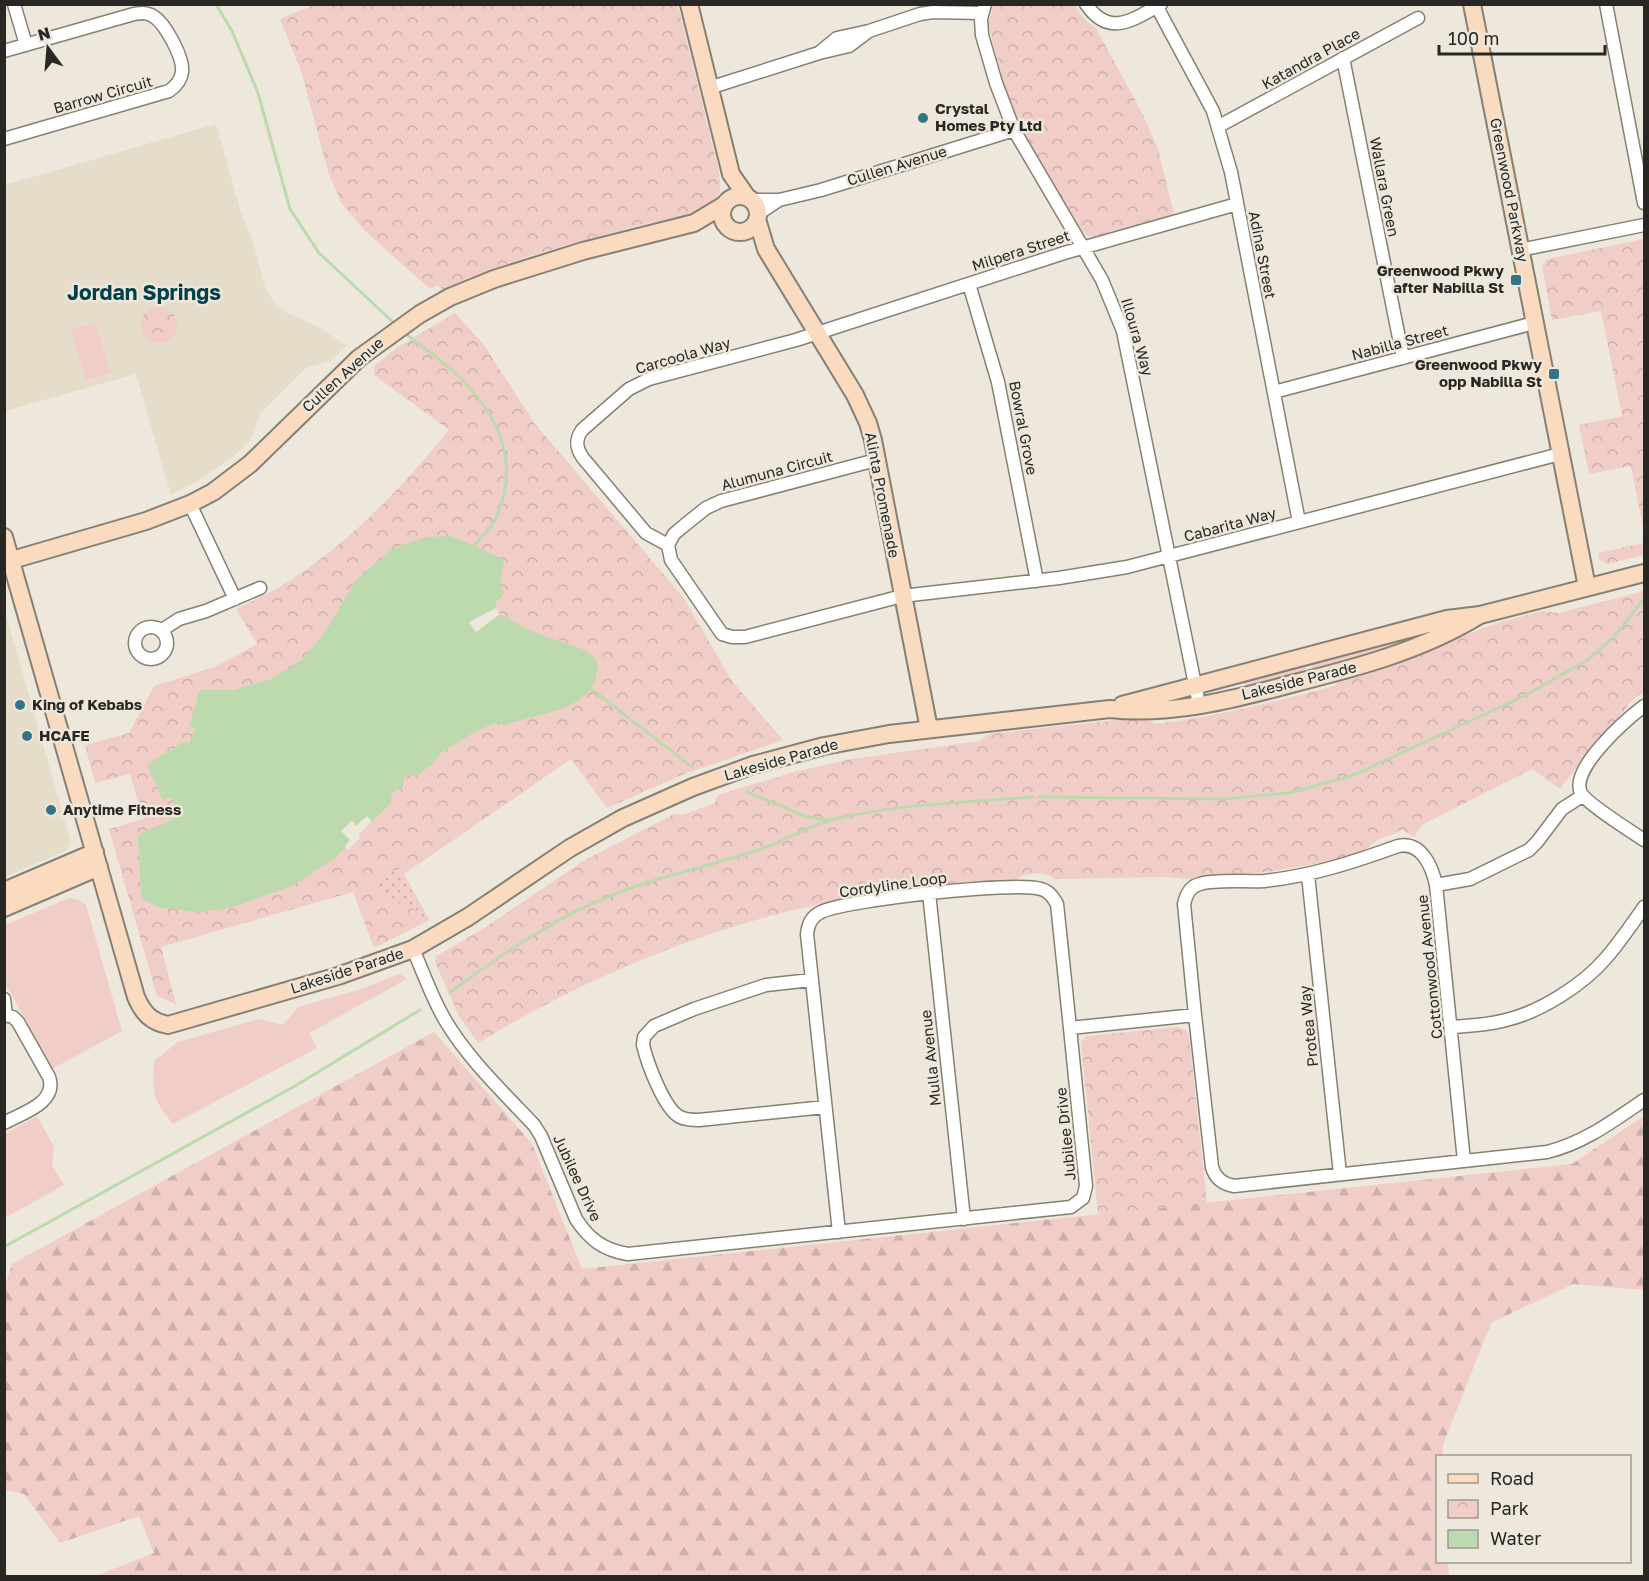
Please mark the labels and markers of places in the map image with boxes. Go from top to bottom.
place label: Crystal Homes Pty Ltd [935,99,1042,134]
marker: Crystal Homes Pty Ltd [916,111,930,125]
place label: Greenwood Pkwy after Nabilla St [1377,261,1504,296]
marker: Greenwood Pkwy after Nabilla St [1509,273,1523,287]
place label: Greenwood Pkwy opp Nabilla St [1415,355,1542,390]
marker: Greenwood Pkwy opp Nabilla St [1547,367,1561,381]
place label: King of Kebabs [32,695,142,713]
marker: King of Kebabs [13,698,27,712]
place label: HCAFE [39,726,90,744]
marker: HCAFE [20,729,34,743]
place label: Anytime Fitness [63,800,181,818]
marker: Anytime Fitness [44,803,58,817]

